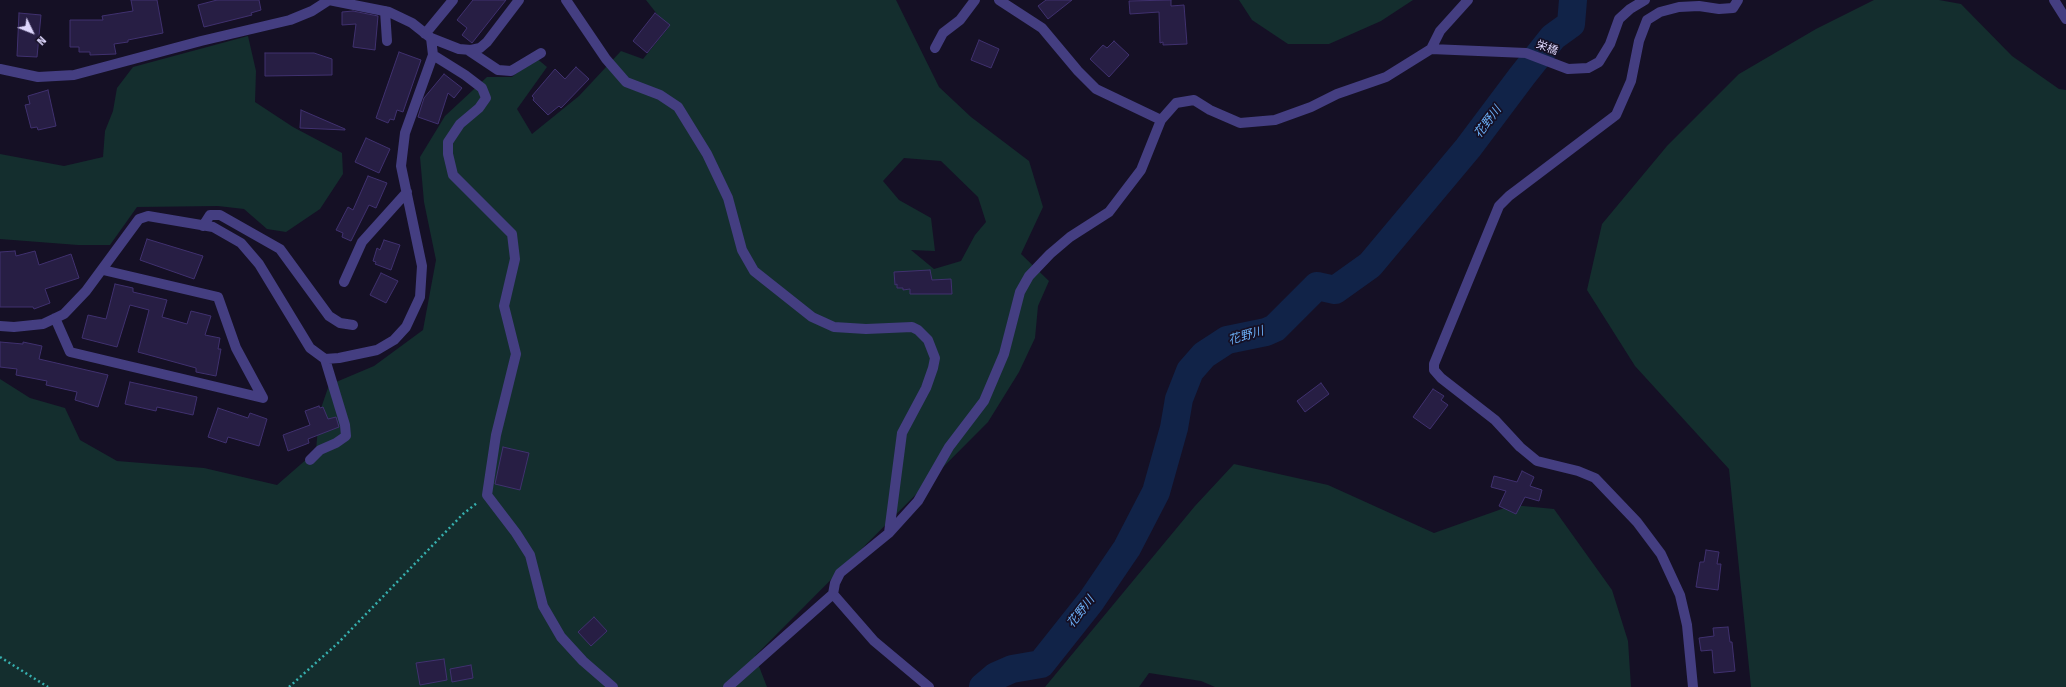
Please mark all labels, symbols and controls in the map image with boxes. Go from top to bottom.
north arrow [12,12,52,52]
text: N [34,33,48,48]
street label: 栄橋 [1534,38,1560,58]
water label: 花野川 [1471,103,1505,141]
water label: 花野川 [1227,324,1265,348]
water label: 花野川 [1064,593,1098,631]

